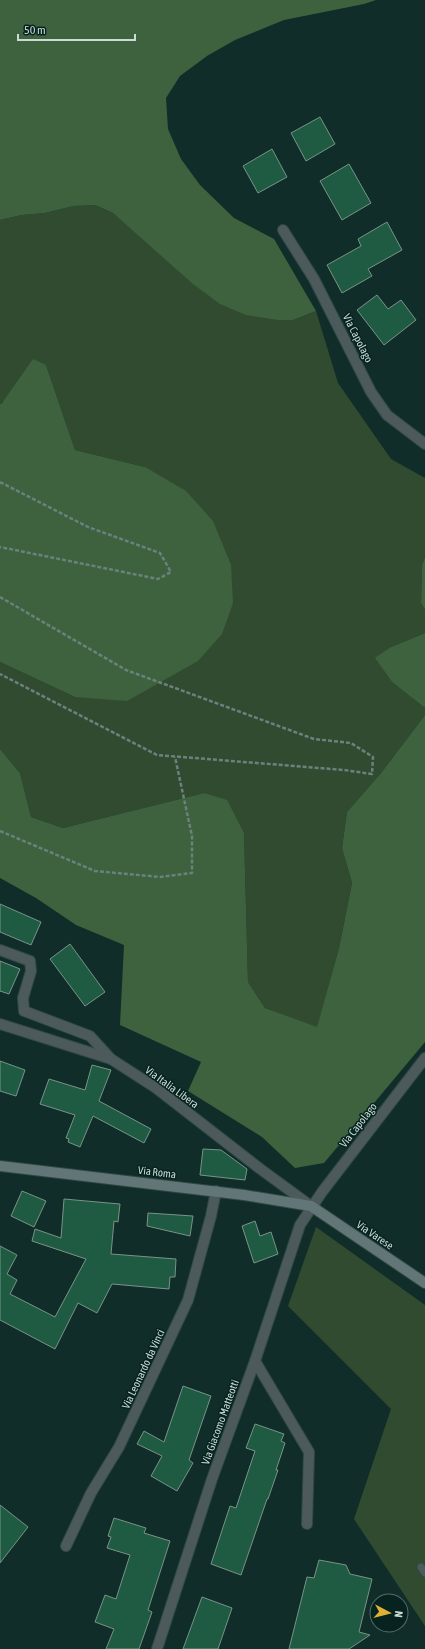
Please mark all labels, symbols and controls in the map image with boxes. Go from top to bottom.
scale bar [18,16,135,42]
text: 50 m [24,23,46,37]
street label: Via Capolago [341,312,375,364]
street label: Via Italia Libera [143,1064,201,1110]
street label: Via Capolago [337,1101,379,1149]
street label: Via Roma [137,1164,177,1180]
street label: Via Varese [354,1218,396,1252]
street label: Via Leonardo da Vinci [119,1327,167,1411]
street label: Via Giacomo Matteotti [199,1378,241,1466]
north arrow [369,1593,409,1633]
text: N [393,1610,405,1618]

